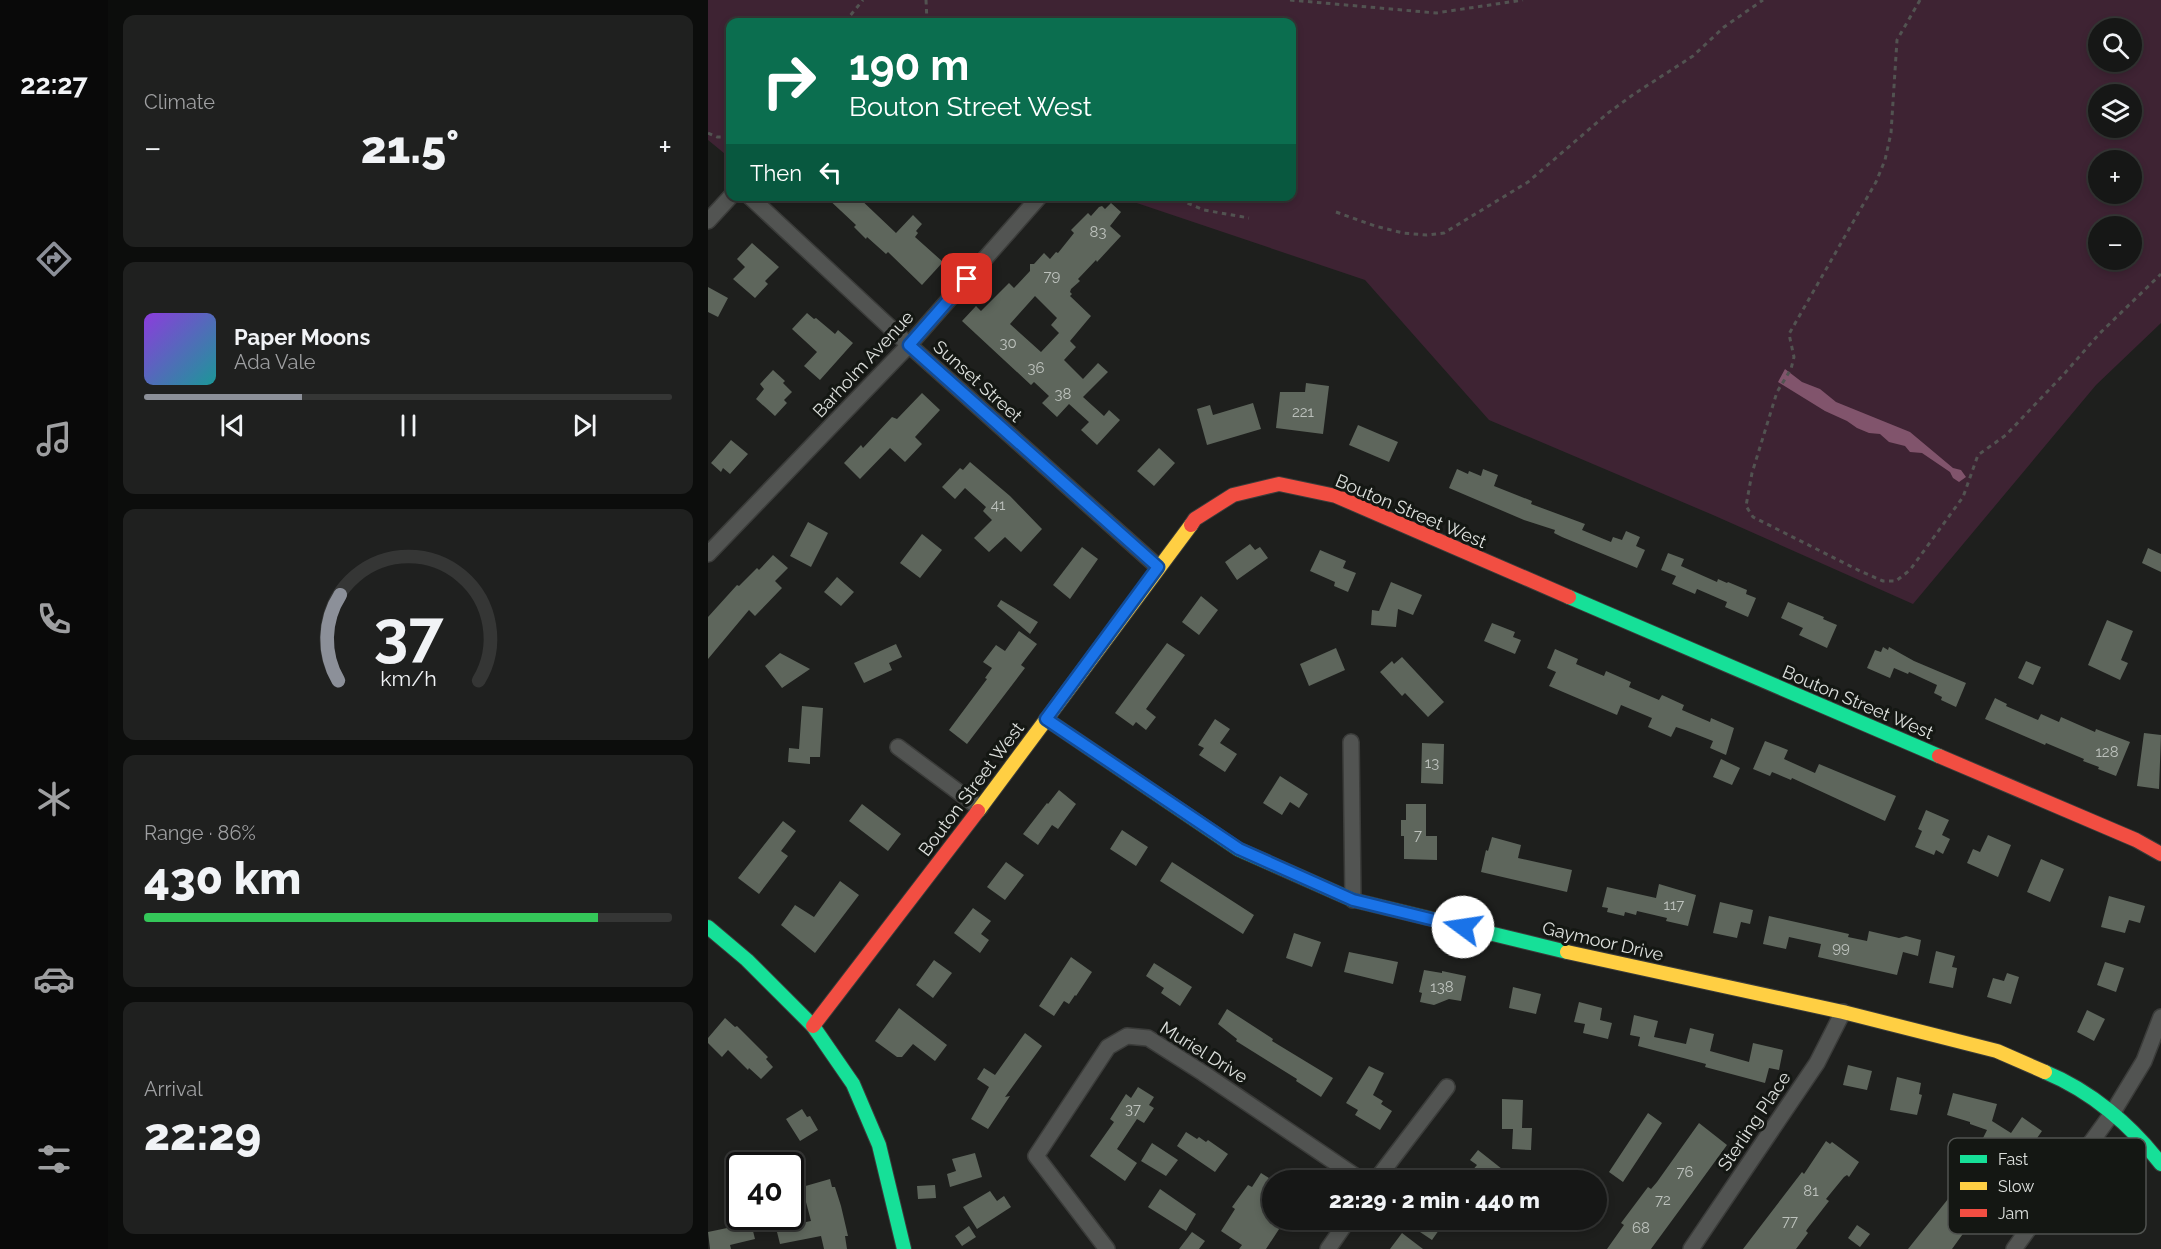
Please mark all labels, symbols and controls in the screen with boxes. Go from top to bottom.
map controls [2088,18,2142,270]
button: search [2088,18,2142,72]
text: 190 m [849,41,969,90]
icon: right [750,42,828,120]
text: 22:27 [20,69,88,100]
button: layers [2088,84,2142,138]
text: Climate [144,90,215,114]
text: Bouton Street West [849,91,1092,122]
text: 21.5° [361,121,459,174]
text: − [144,128,162,167]
text: + [658,128,672,167]
button: + [2088,150,2142,204]
icon: left [814,156,847,189]
text: Then [750,160,802,186]
button: − [2088,216,2142,270]
house number: 83 [1090,223,1106,241]
icon: directions [33,238,75,280]
pin [941,253,992,304]
icon: arrive [950,262,983,295]
house number: 79 [1044,267,1061,285]
street label: Barholm Avenue [808,306,918,422]
text: Paper Moons [234,324,370,350]
house number: 30 [999,334,1017,352]
street label: Sunset Street [929,336,1027,426]
text: Ada Vale [234,350,316,374]
house number: 36 [1027,359,1045,377]
house number: 38 [1055,385,1072,403]
house number: 221 [1292,403,1315,421]
icon: previous [216,409,249,442]
icon: pause [392,409,425,442]
icon: next [568,409,601,442]
icon: music [33,418,75,460]
street label: Bouton Street West [1332,470,1490,552]
house number: 41 [991,496,1006,514]
text: 37 [373,597,444,671]
icon: phone [33,598,75,640]
street label: Bouton Street West [1779,661,1937,743]
text: km/h [380,667,436,692]
street label: Bouton Street West [914,718,1028,860]
house number: 128 [2095,743,2119,761]
house number: 13 [1425,754,1439,772]
icon: climate [33,778,75,820]
text: Range · 86% [144,821,256,845]
house number: 7 [1414,826,1422,844]
text: 430 km [144,852,301,905]
position arrow [1431,895,1495,959]
house number: 117 [1664,896,1684,914]
street label: Gaymoor Drive [1540,917,1666,965]
house number: 99 [1832,939,1850,957]
icon: car [33,958,75,1000]
house number: 138 [1430,978,1454,996]
street label: Muriel Drive [1156,1017,1252,1087]
street label: Sterling Place [1713,1067,1795,1174]
text: Arrival [144,1077,203,1101]
house number: 37 [1125,1100,1141,1118]
text: 22:29 [144,1108,261,1161]
icon: filters [33,1138,75,1180]
legend [1948,1138,2146,1234]
text: Fast [1998,1150,2029,1169]
speed limit sign: 40 [726,1152,804,1230]
house number: 76 [1676,1163,1694,1181]
text: Slow [1998,1177,2034,1196]
house number: 81 [1803,1182,1819,1200]
text: 22:29 · 2 min · 440 m [1329,1187,1540,1213]
house number: 72 [1655,1191,1671,1209]
text: Jam [1998,1204,2029,1223]
house number: 77 [1782,1212,1798,1230]
house number: 68 [1632,1219,1650,1237]

